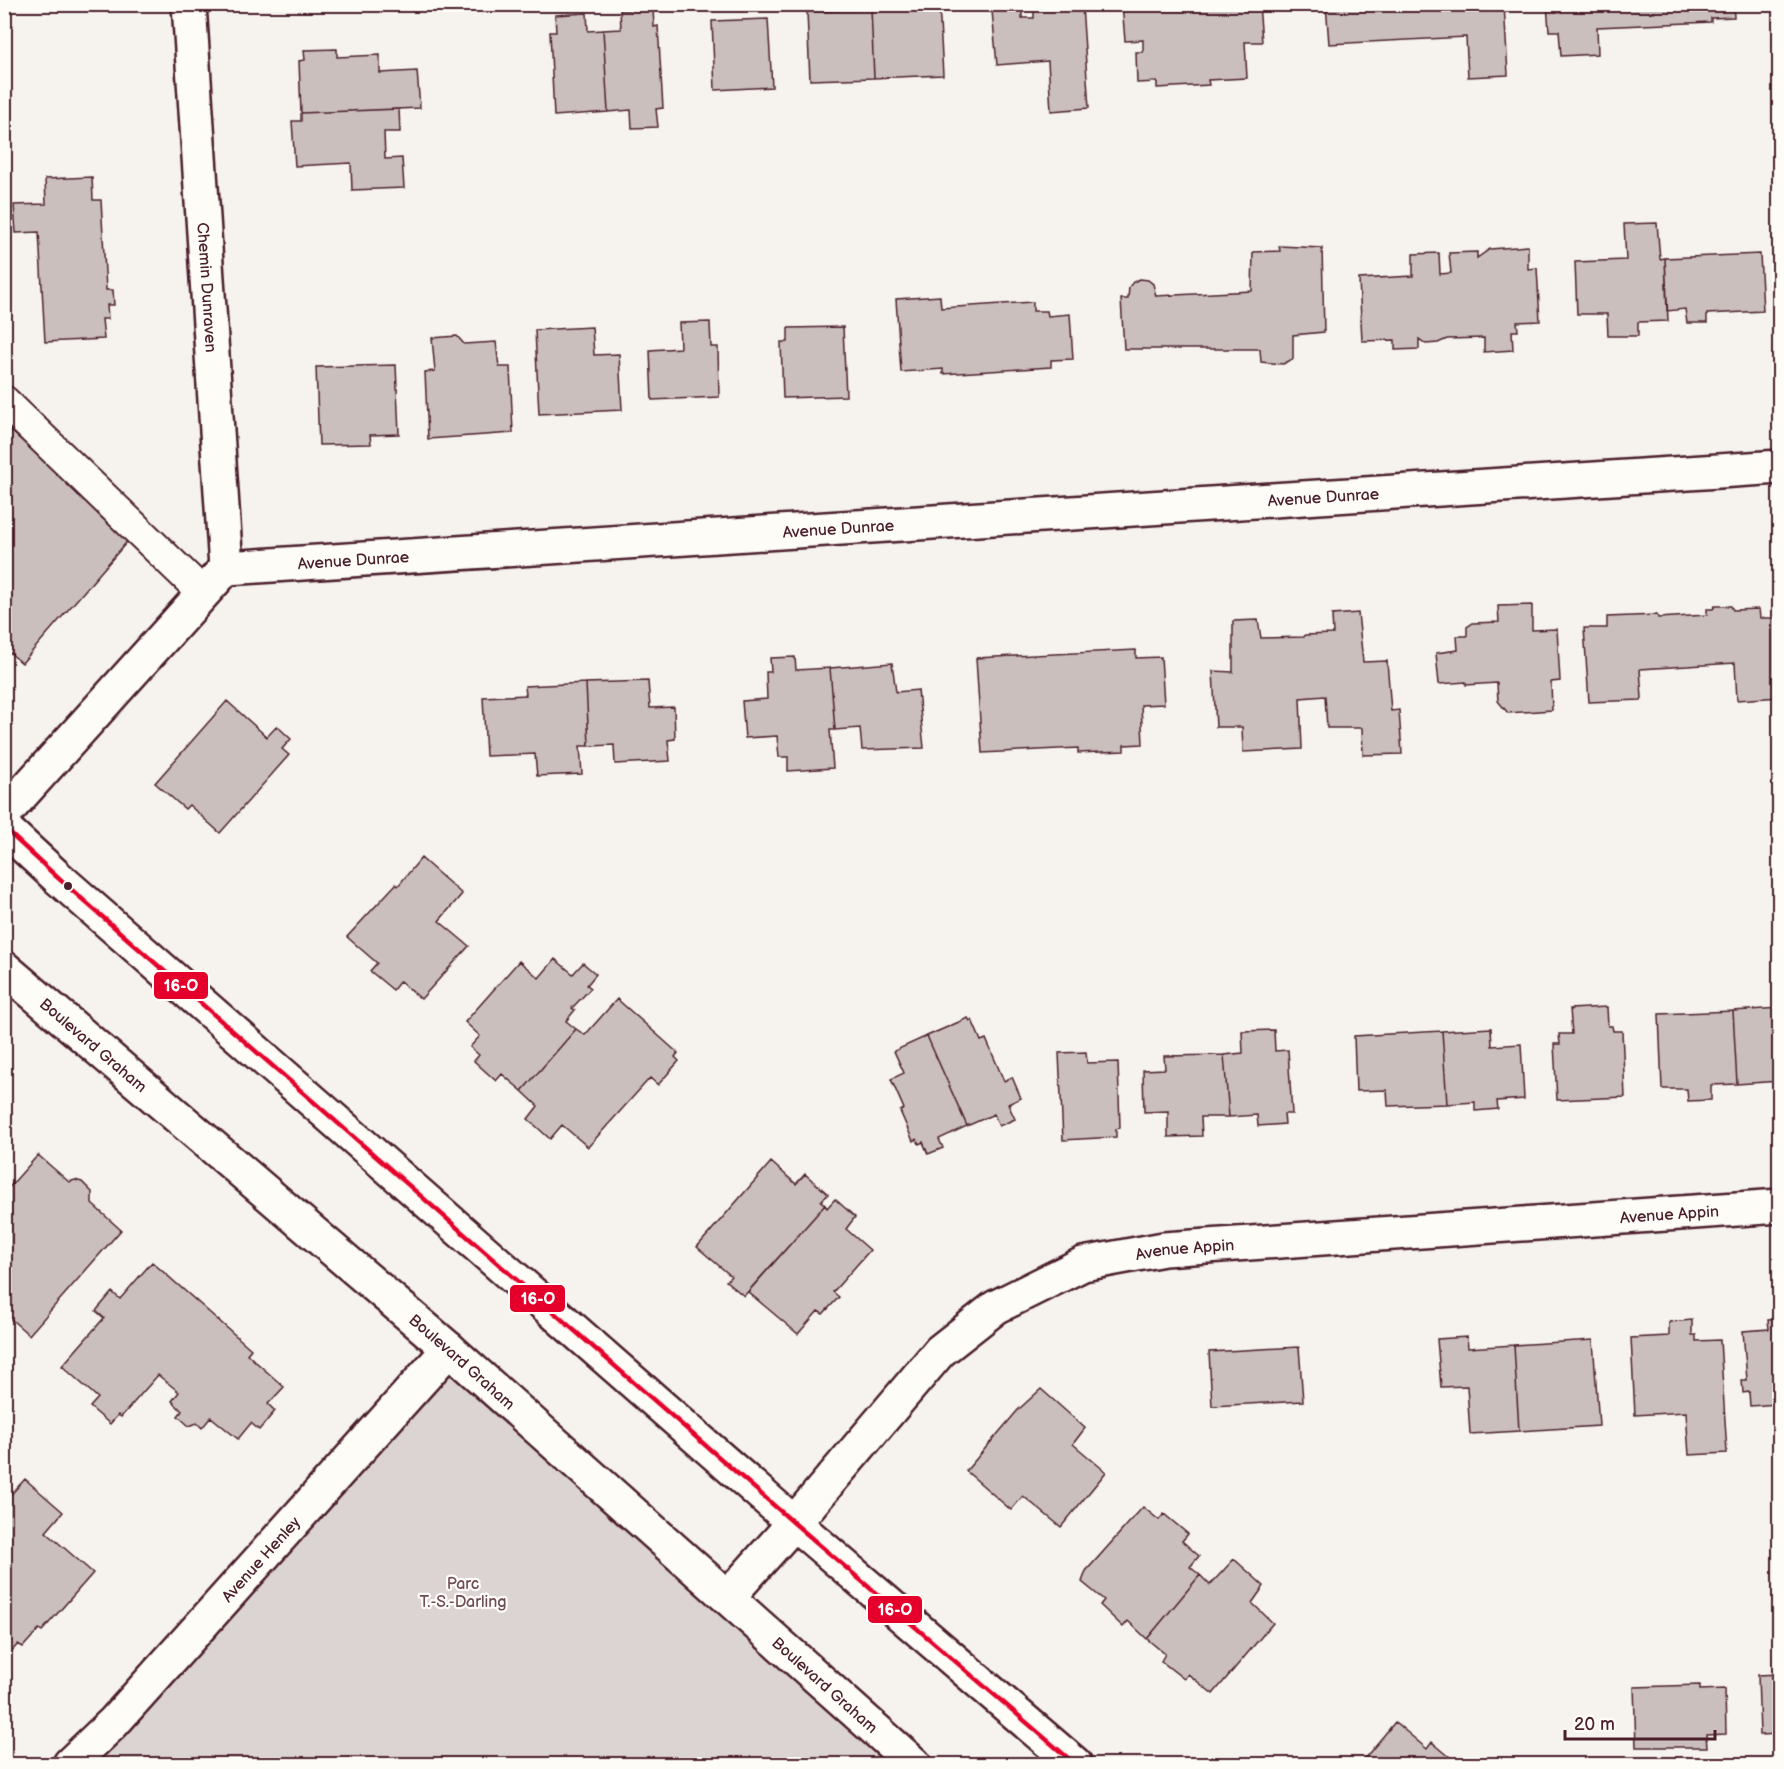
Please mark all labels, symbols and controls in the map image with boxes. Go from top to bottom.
street label: Chemin Dunraven [192,222,220,353]
street label: Avenue Dunrae [1267,485,1380,511]
street label: Avenue Dunrae [782,517,895,543]
street label: Avenue Dunrae [297,548,410,574]
unlabelled marker [62,880,74,892]
line badge: 16-O [153,971,209,1000]
text: 16-O [164,977,199,996]
street label: Boulevard Graham [35,995,150,1097]
street label: Avenue Appin [1619,1202,1720,1228]
street label: Avenue Appin [1134,1236,1235,1265]
line badge: 16-O [509,1284,566,1313]
text: 16-O [521,1290,556,1309]
street label: Boulevard Graham [404,1311,518,1414]
street label: Avenue Henley [218,1513,305,1607]
park label: Parc T.-S.-Darling [419,1575,507,1612]
line badge: 16-O [867,1595,923,1624]
text: 16-O [878,1601,913,1620]
street label: Boulevard Graham [767,1634,881,1738]
scale bar [1565,1703,1715,1741]
text: 20 m [1574,1714,1615,1735]

